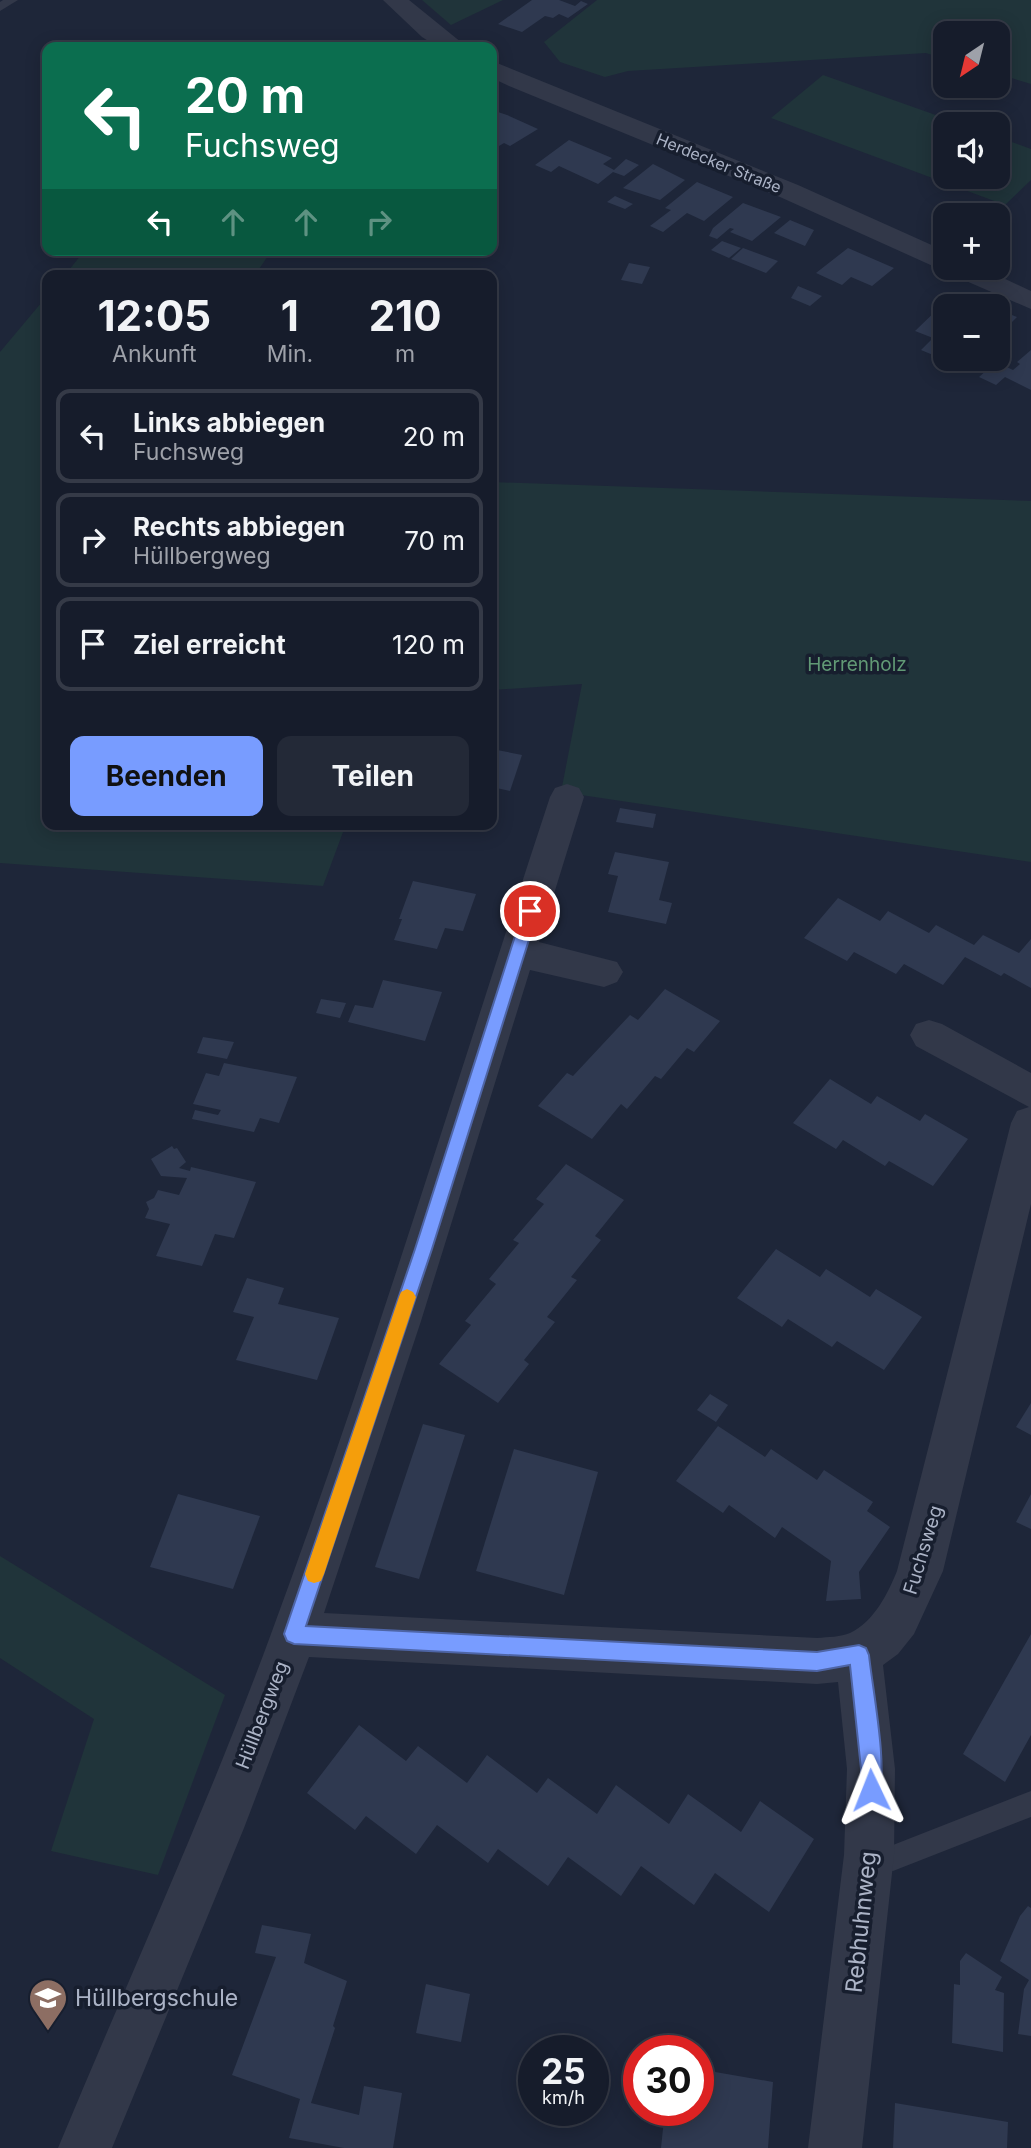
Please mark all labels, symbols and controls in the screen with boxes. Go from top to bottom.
north arrow [933,21,1010,98]
map controls [933,21,1010,371]
text: 20 m [185,66,305,125]
icon: left [70,70,161,161]
button: sound [933,112,1010,189]
text: Fuchsweg [185,126,340,165]
street label: Herdecker Straße [653,129,785,197]
icon: left [141,203,179,241]
icon: ahead [214,203,252,241]
icon: ahead [287,203,325,241]
icon: right [360,203,398,241]
button: + [933,203,1010,280]
text: 12:05 [97,290,211,341]
text: 1 [281,290,299,341]
text: 210 [369,290,442,341]
button: − [933,294,1010,371]
text: Ankunft [112,340,197,368]
text: Min. [267,340,313,368]
text: m [395,340,415,368]
text: Links abbiegen [133,407,325,438]
icon: left [74,417,112,455]
text: 20 m [403,421,465,452]
text: Fuchsweg [133,438,244,466]
text: Rechts abbiegen [133,511,345,542]
icon: right [74,521,112,559]
text: 70 m [404,525,465,556]
text: Hüllbergweg [133,542,271,570]
icon: arrive [74,625,112,663]
text: Ziel erreicht [133,629,286,660]
text: 120 m [392,629,465,660]
park label: Herrenholz [807,653,907,676]
button: Beenden [70,736,263,816]
button: Teilen [277,736,469,816]
pin [500,881,560,941]
icon: arrive [511,892,549,930]
street label: Fuchsweg [899,1503,947,1597]
street label: Hüllbergweg [231,1658,293,1772]
position arrow [834,1753,908,1827]
street label: Rebhuhnweg [840,1850,882,1994]
school or university icon: Hüllbergschule [27,1977,69,2032]
place label: Hüllbergschule [75,1984,238,2012]
speed limit sign: 30 [623,2035,714,2126]
text: 25 [541,2050,586,2092]
text: km/h [542,2087,585,2108]

